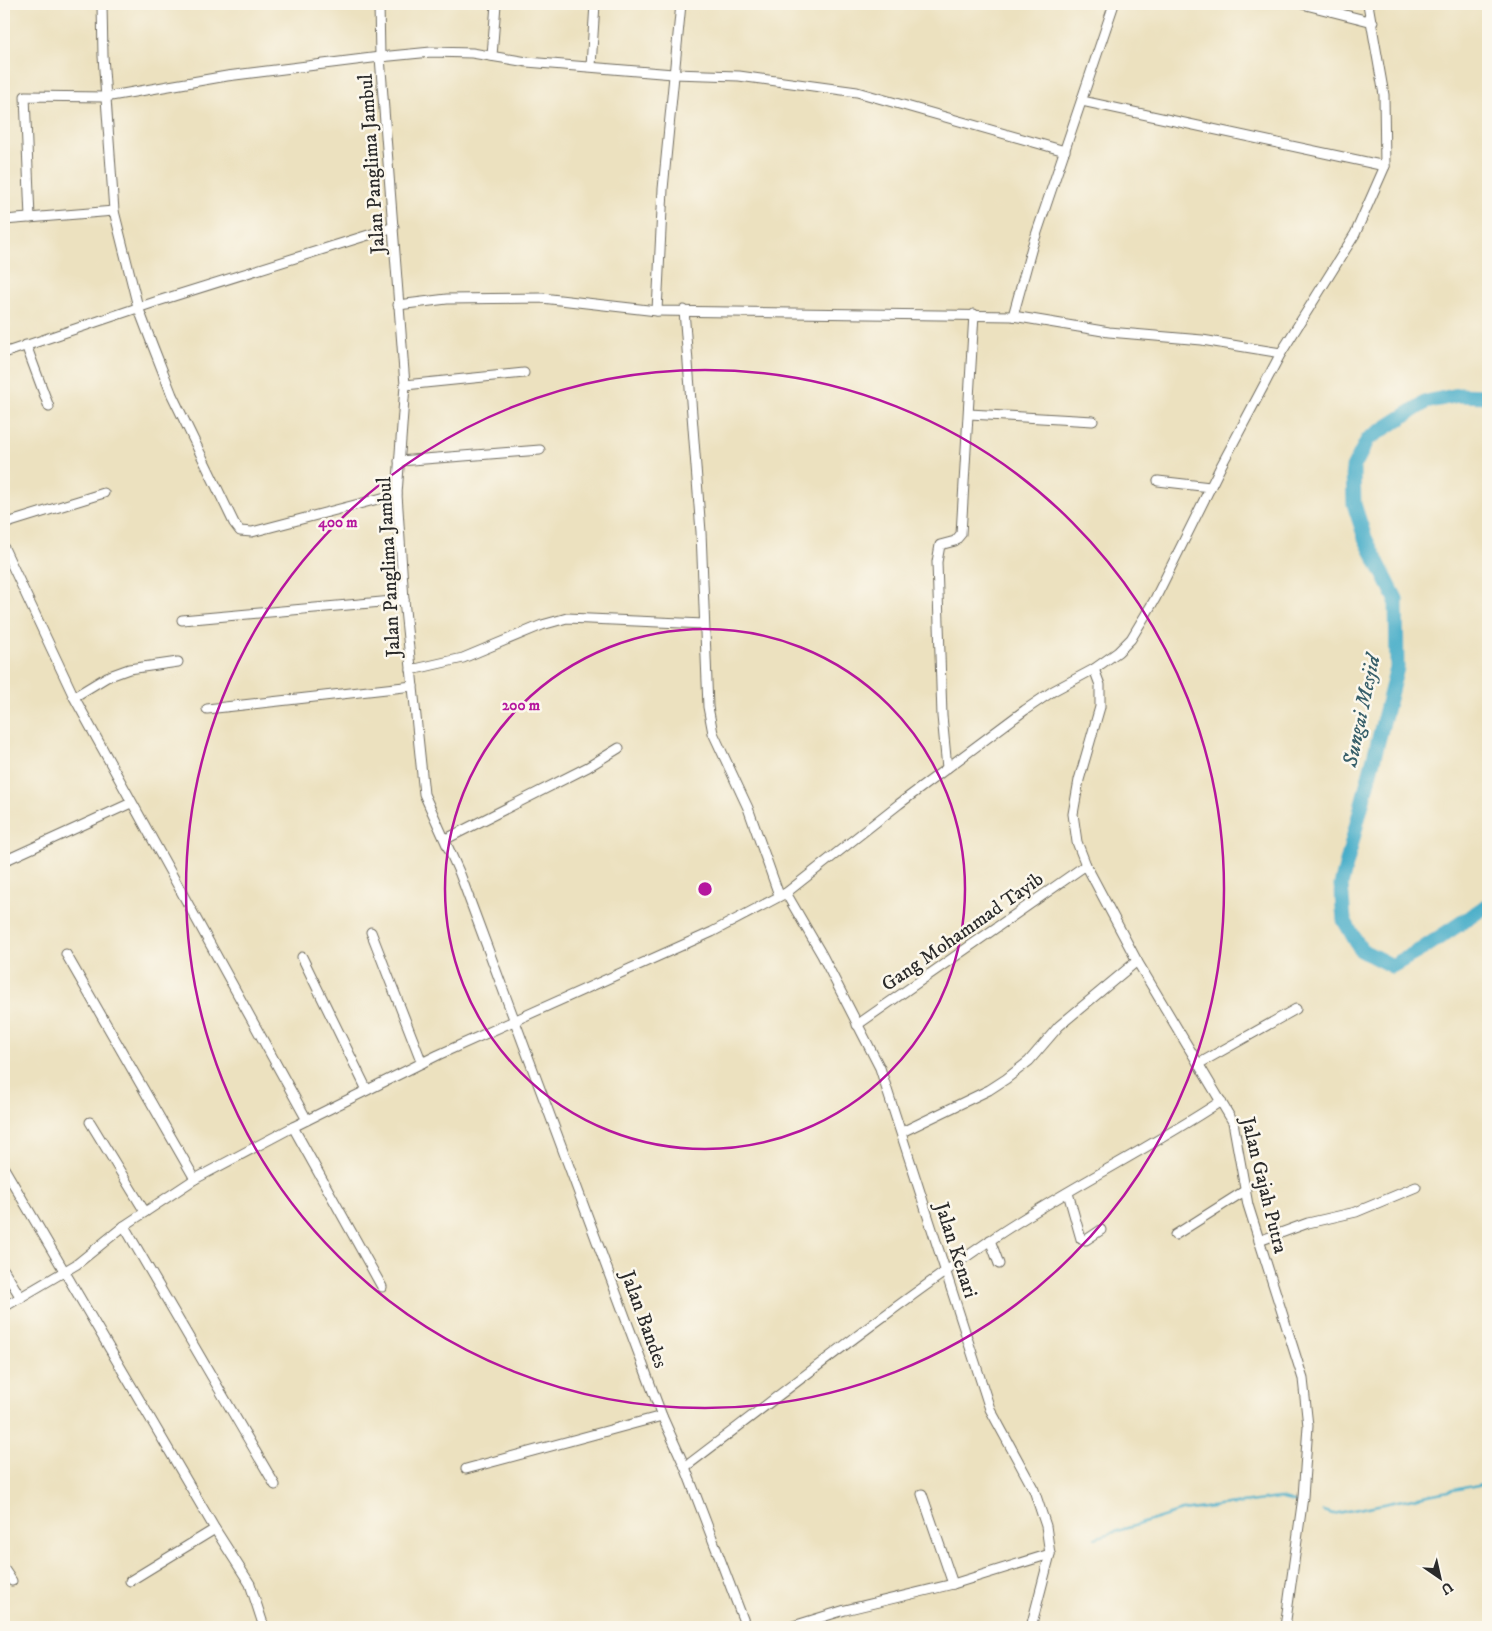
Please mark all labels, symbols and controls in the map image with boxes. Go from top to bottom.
street label: Jalan Panglima Jambul [354,73,391,257]
street label: Jalan Panglima Jambul [372,476,407,660]
text: 400 m [317,513,358,532]
water label: Sungai Mesjid [1337,650,1387,770]
text: 200 m [502,696,541,715]
street label: Gang Mohammad Tayib [877,867,1049,998]
centre of rings [696,880,714,898]
street label: Jalan Gajah Putra [1234,1113,1293,1257]
street label: Jalan Kenari [928,1198,983,1301]
street label: Jalan Bandes [614,1266,673,1372]
north arrow [1414,1554,1464,1604]
text: U [1437,1577,1456,1599]

